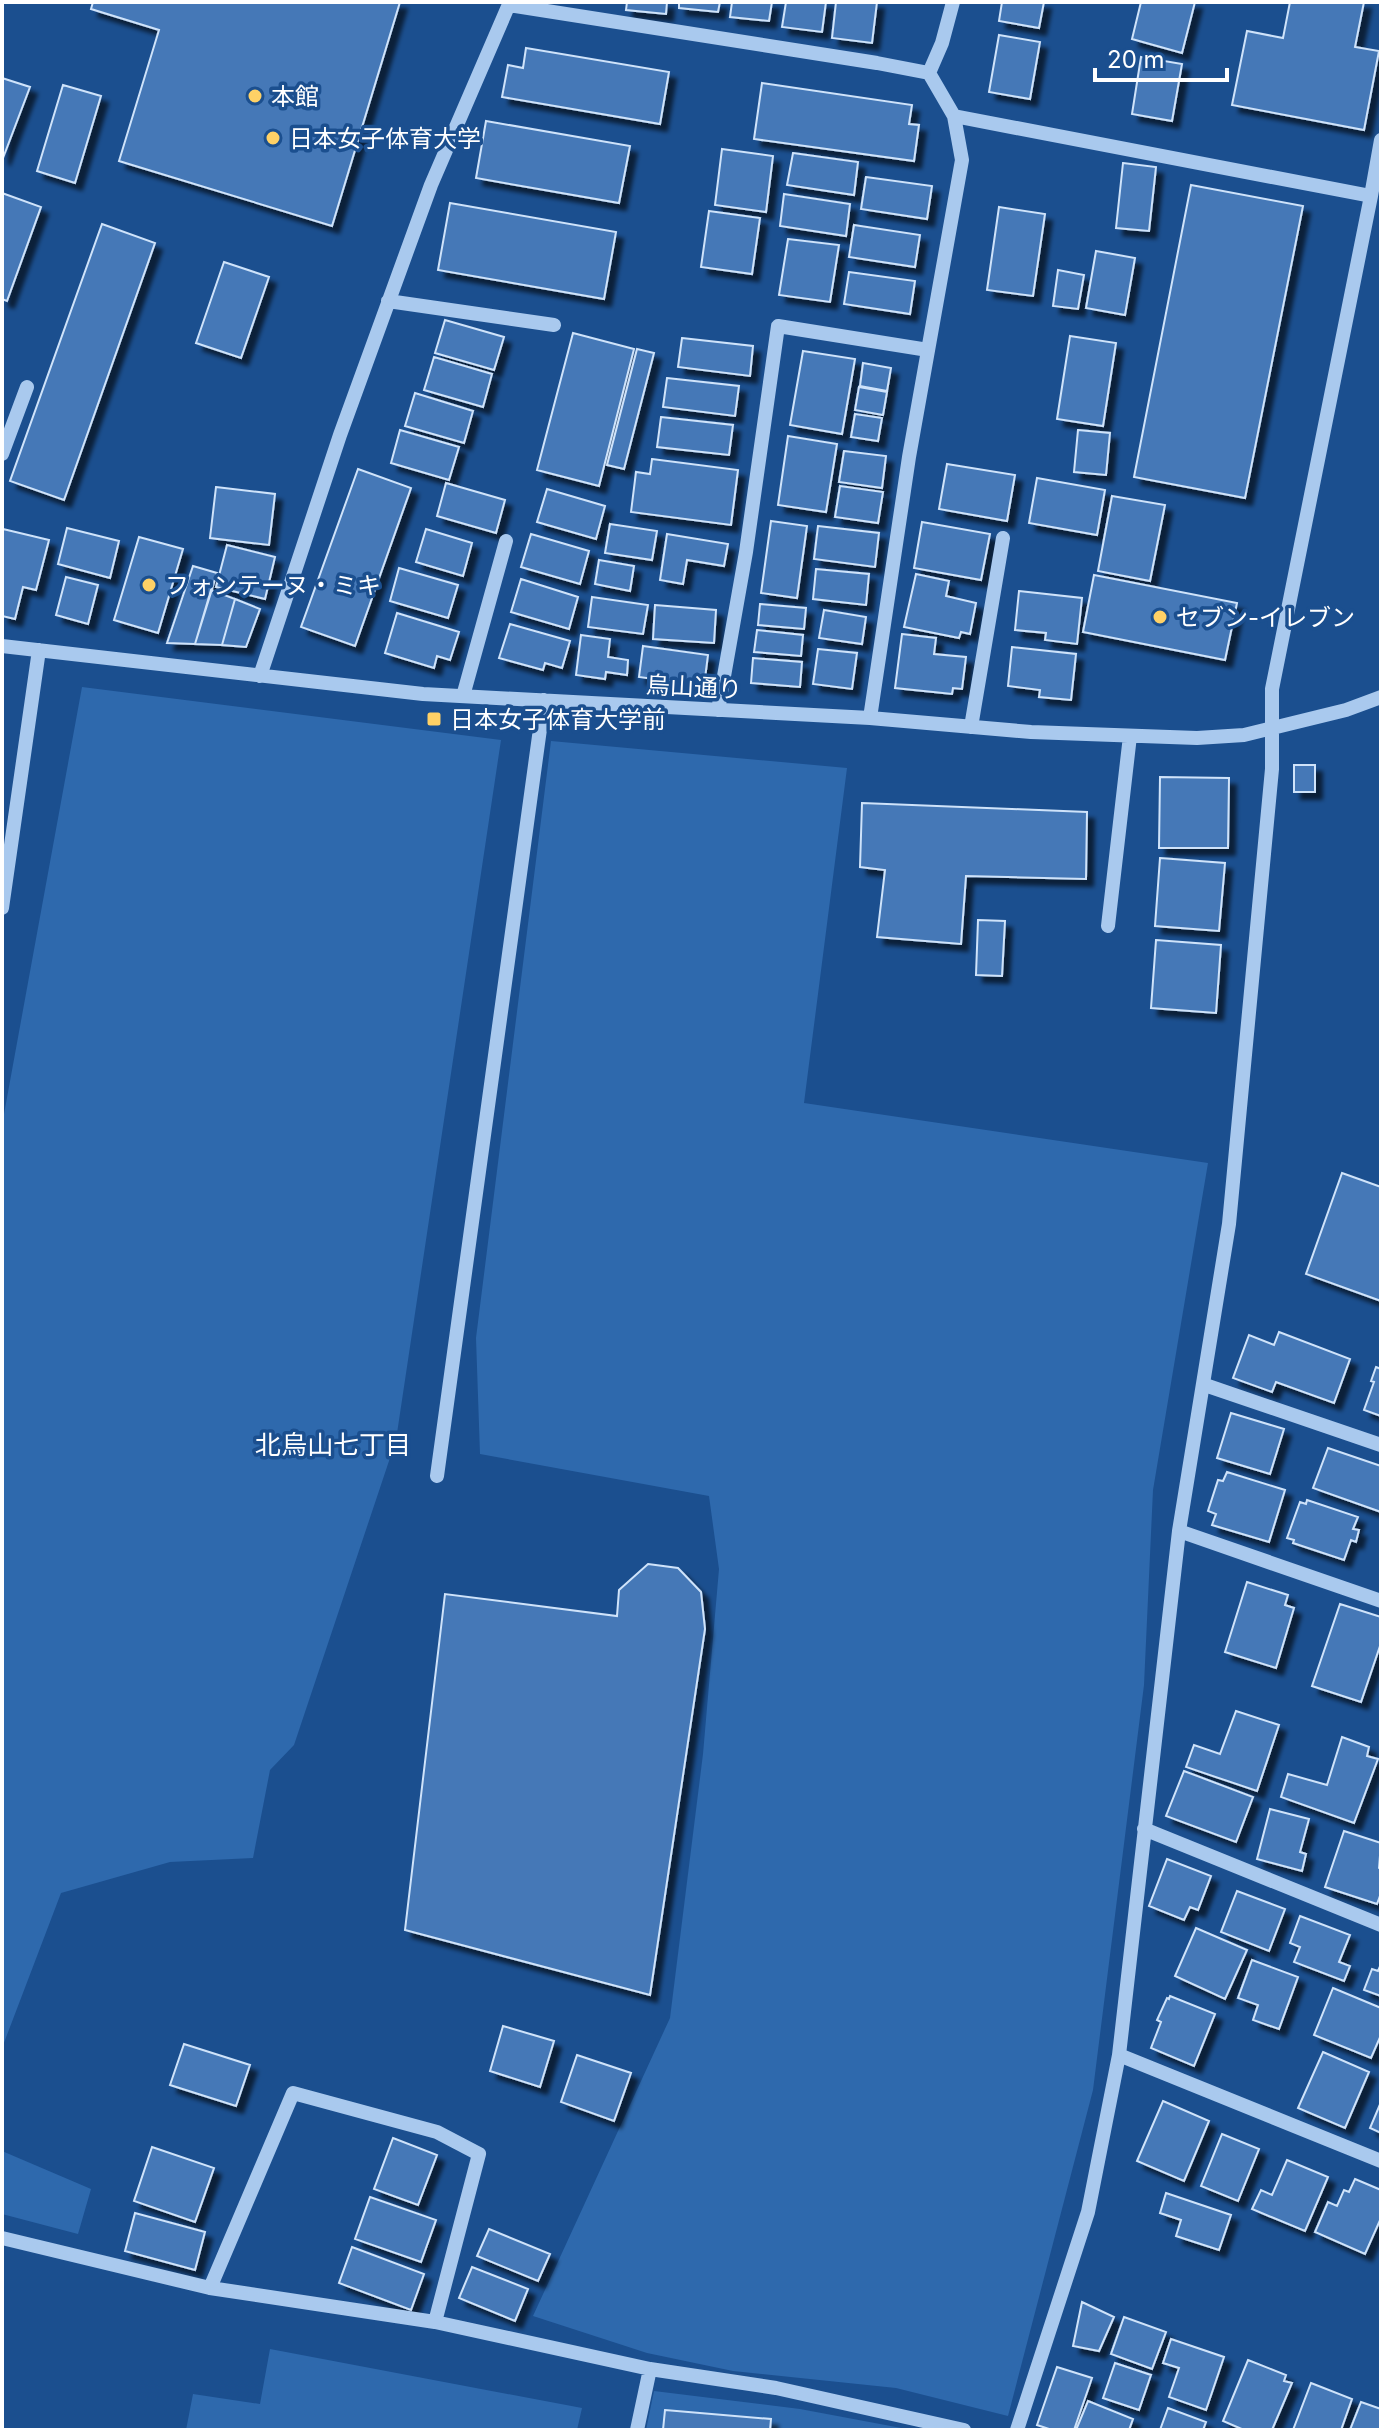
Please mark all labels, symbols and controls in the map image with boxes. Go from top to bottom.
scale bar [1095,32,1227,82]
text: 20 m [1107,45,1165,74]
place label: 本館 [271,82,319,111]
marker: 本館 [246,87,264,105]
place label: 日本女子体育大学 [289,124,481,153]
marker: 日本女子体育大学 [264,129,282,147]
place label: フォンテーヌ・ミキ [165,571,381,600]
marker: フォンテーヌ・ミキ [140,576,158,594]
place label: セブン-イレブン [1176,603,1355,632]
marker: セブン-イレブン [1151,608,1169,626]
street label: 烏山通り [645,670,743,704]
place label: 日本女子体育大学前 [450,705,666,734]
marker: 日本女子体育大学前 [425,710,443,728]
district label: 北烏山七丁目 [255,1429,411,1460]

